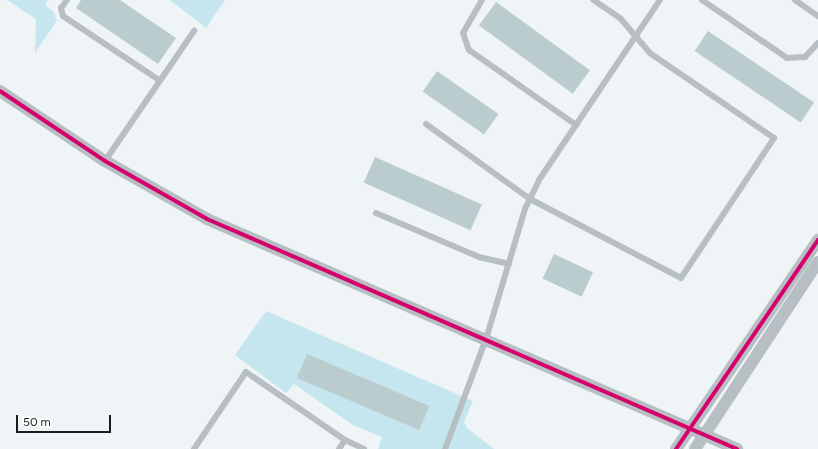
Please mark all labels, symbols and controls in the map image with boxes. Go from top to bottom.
scale bar [18,407,113,433]
text: 50 m [23,415,51,429]

